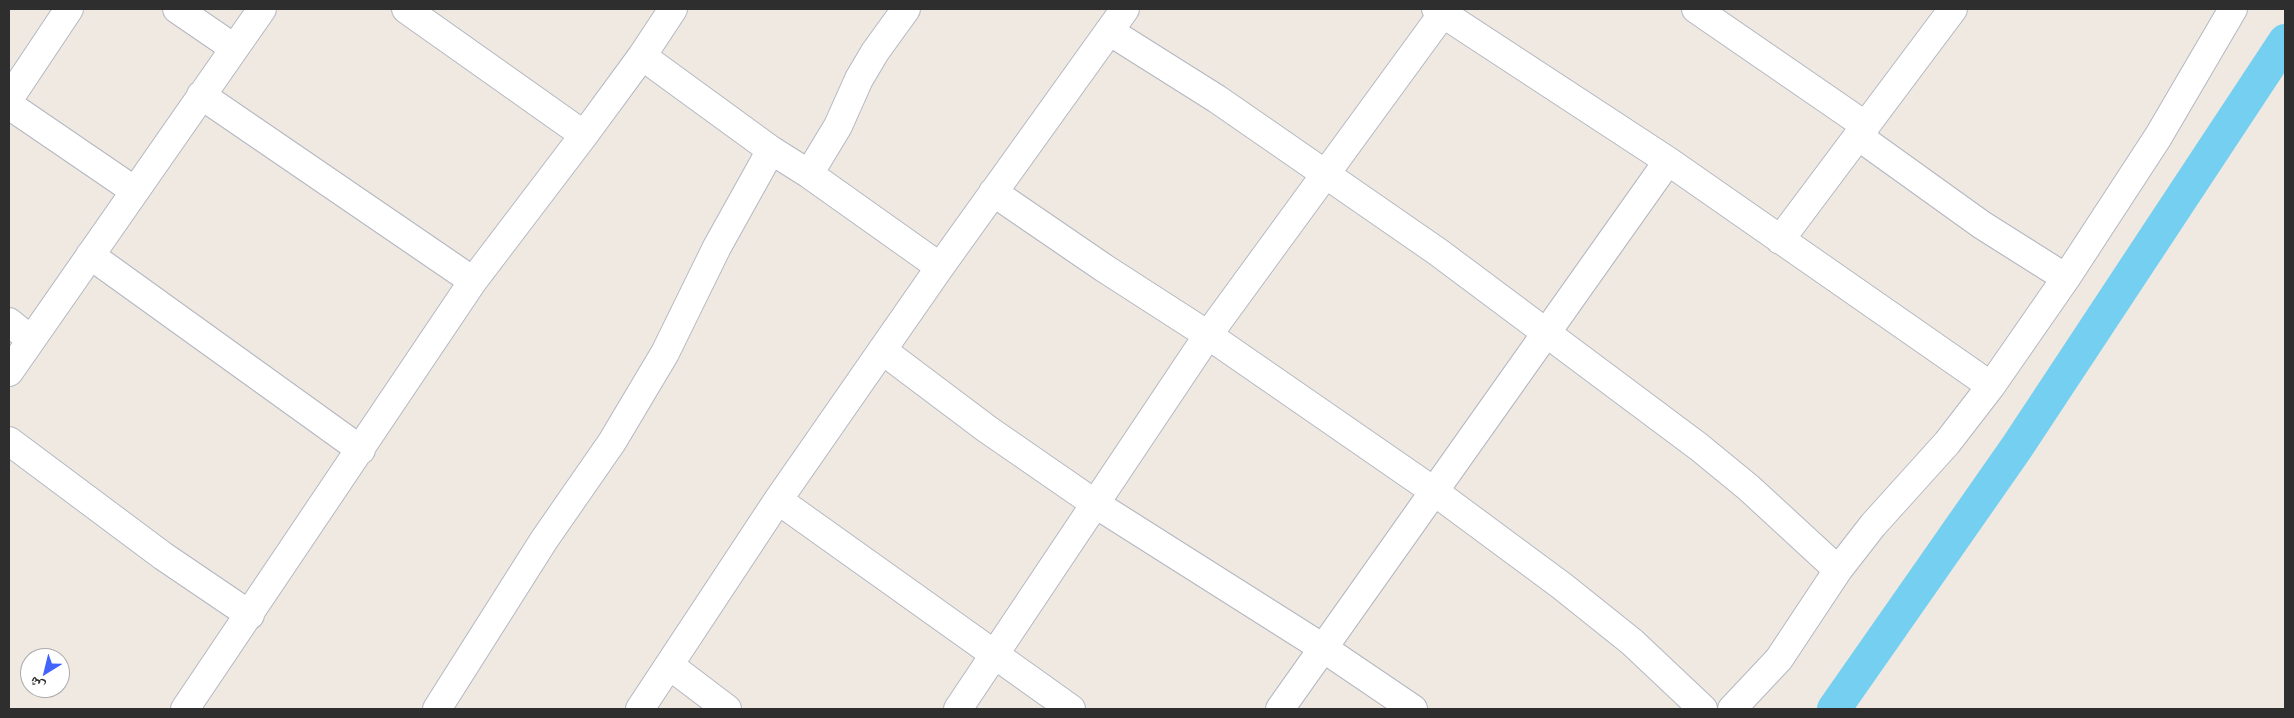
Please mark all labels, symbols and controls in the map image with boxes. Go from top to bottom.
north arrow [20,648,70,698]
text: ش [25,673,48,696]

